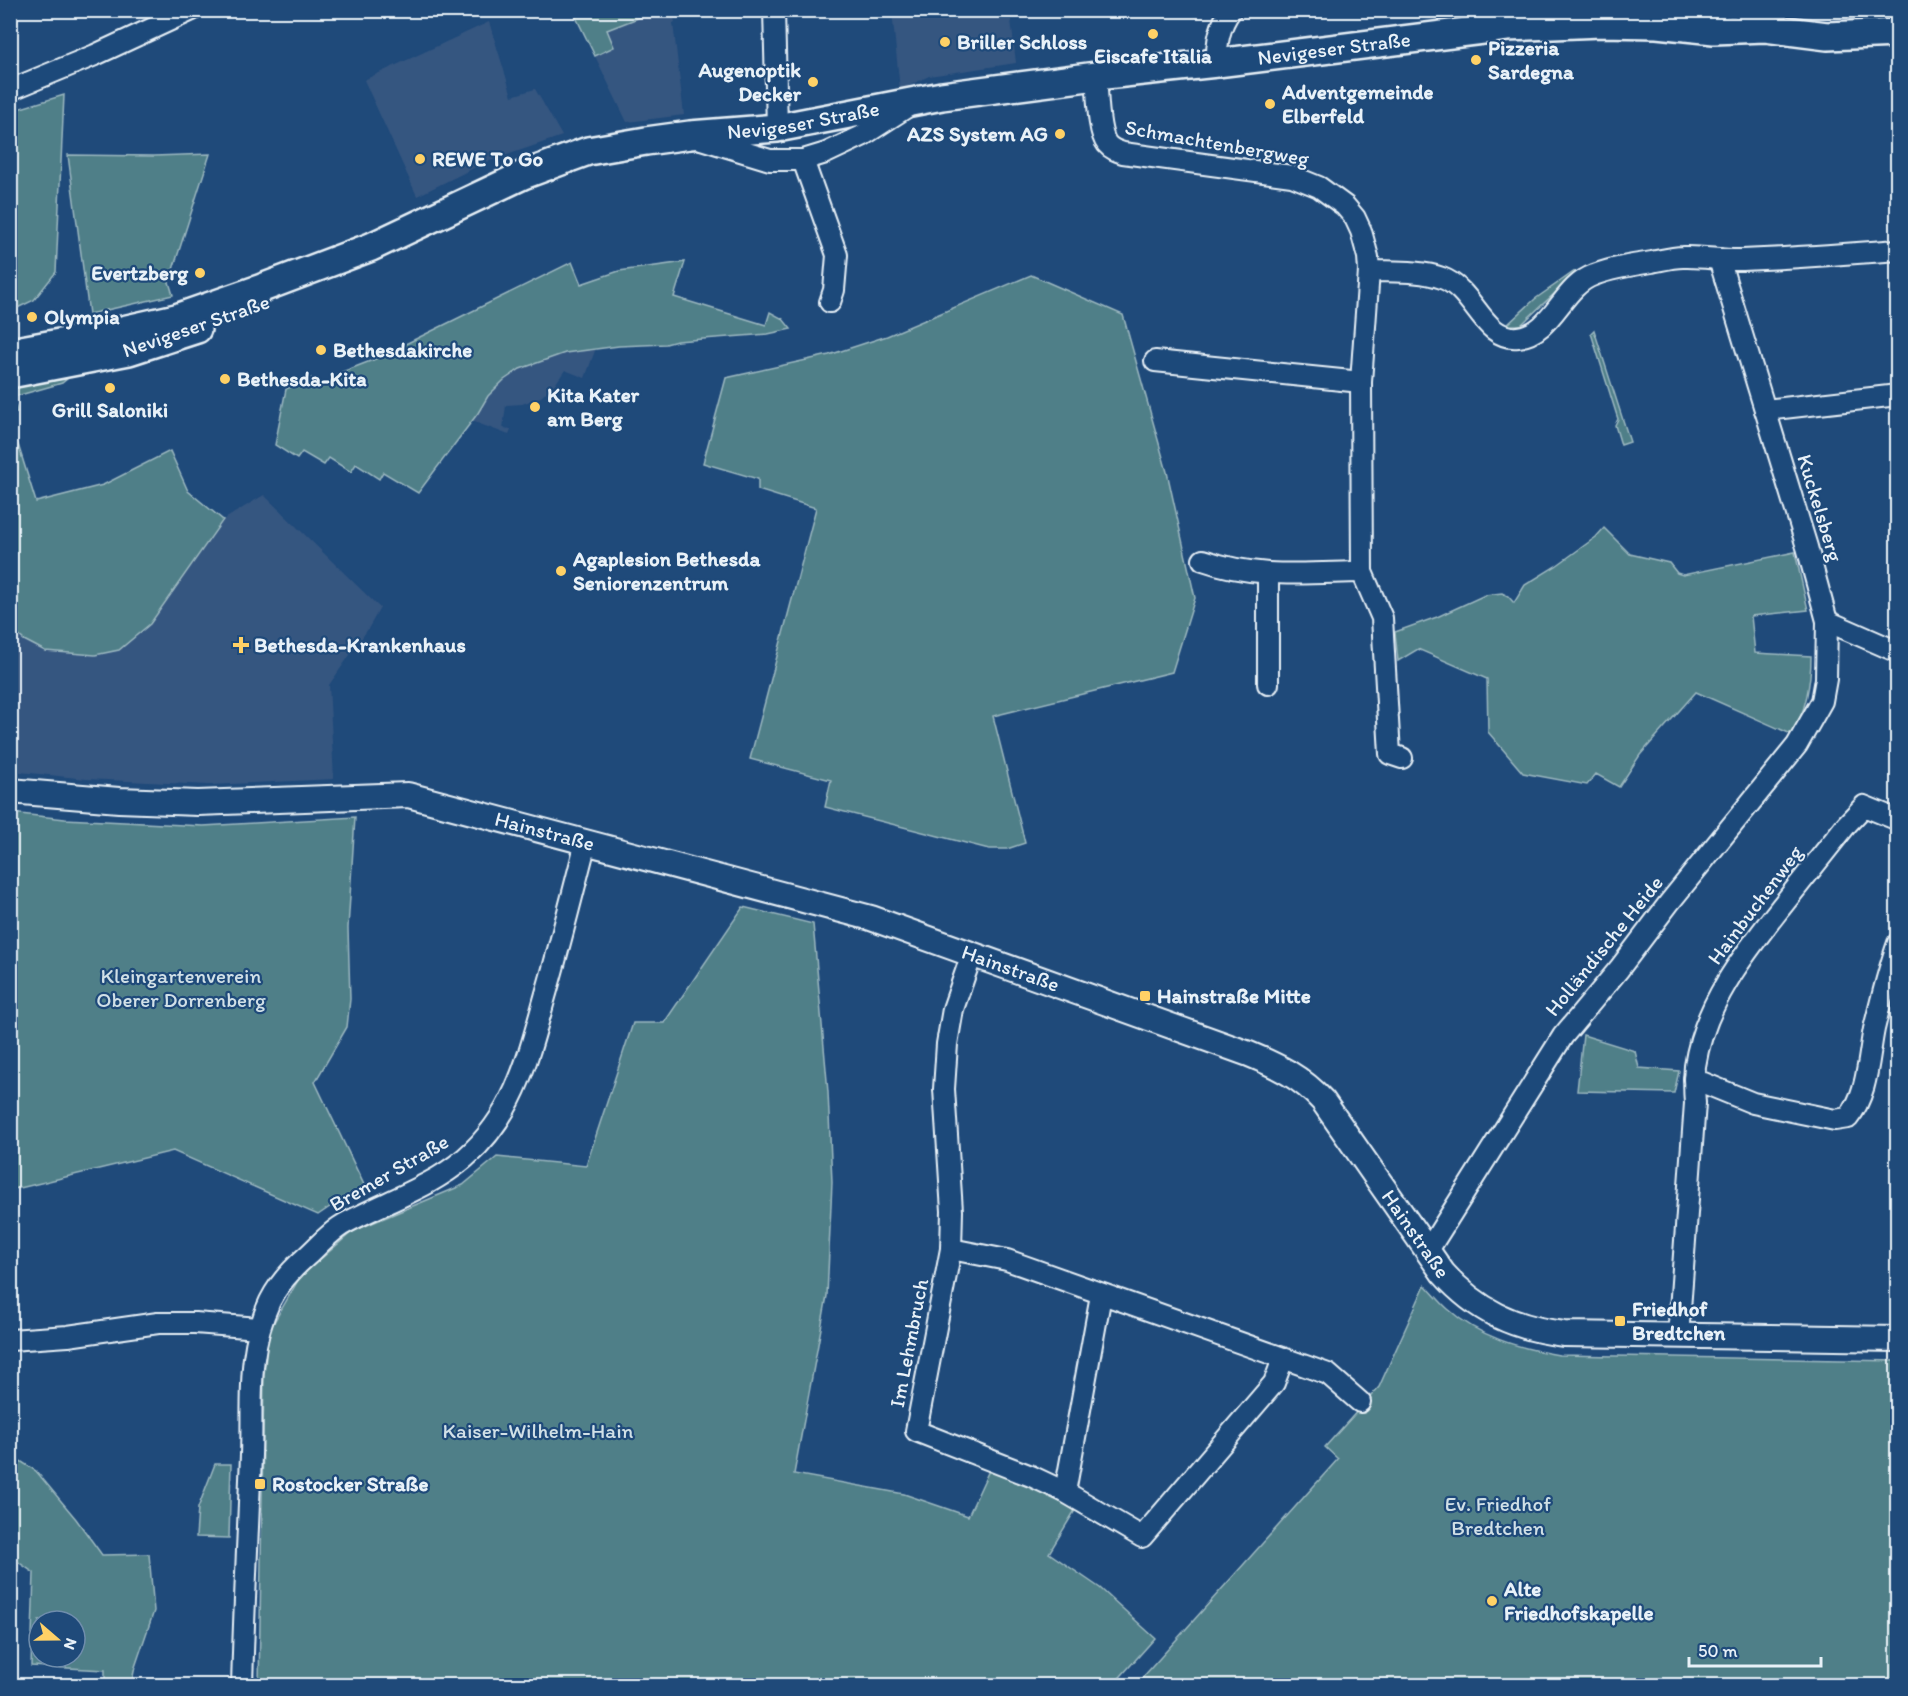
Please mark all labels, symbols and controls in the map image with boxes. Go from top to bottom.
street label: Nevigeser Straße [1256,26,1412,70]
marker: Eiscafe Italia [1146,27,1160,41]
place label: Briller Schloss [957,29,1087,54]
marker: Briller Schloss [938,35,952,49]
place label: Pizzeria Sardegna [1488,35,1575,85]
place label: Eiscafe Italia [1094,43,1213,68]
marker: Pizzeria Sardegna [1469,53,1483,67]
place label: Augenoptik Decker [697,57,802,106]
marker: Augenoptik Decker [806,75,820,89]
place label: Adventgemeinde Elberfeld [1281,79,1433,128]
street label: Nevigeser Straße [726,95,881,144]
marker: Adventgemeinde Elberfeld [1263,97,1277,111]
street label: Schmachtenbergweg [1123,114,1311,171]
place label: AZS System AG [906,121,1048,147]
marker: AZS System AG [1053,127,1067,141]
place label: REWE To Go [432,146,543,171]
marker: REWE To Go [413,152,427,166]
place label: Evertzberg [91,260,189,286]
marker: Evertzberg [193,266,207,280]
street label: Nevigeser Straße [119,289,273,362]
place label: Olympia [44,304,120,330]
marker: Olympia [25,310,39,324]
place label: Bethesdakirche [333,337,472,362]
marker: Bethesdakirche [314,343,328,357]
place label: Bethesda-Kita [237,366,367,391]
marker: Bethesda-Kita [218,372,232,386]
marker: Grill Saloniki [103,381,117,395]
place label: Kita Kater am Berg [547,382,640,432]
place label: Grill Saloniki [52,397,168,422]
marker: Kita Kater am Berg [528,400,542,414]
street label: Kuckelsberg [1792,451,1849,565]
place label: Agaplesion Bethesda Seniorenzentrum [572,546,761,595]
marker: Agaplesion Bethesda Seniorenzentrum [554,564,568,578]
place label: Bethesda-Krankenhaus [254,632,466,657]
marker: Bethesda-Krankenhaus [232,636,250,654]
street label: Hainstraße [492,806,597,856]
street label: Hainbuchenweg [1702,840,1808,969]
street label: Holländische Heide [1539,870,1668,1021]
street label: Hainstraße [958,939,1063,997]
park label: Kleingartenverein Oberer Dorrenberg [96,963,266,1012]
place label: Hainstraße Mitte [1157,983,1311,1008]
marker: Hainstraße Mitte [1138,989,1152,1003]
street label: Bremer Straße [325,1128,453,1217]
street label: Hainstraße [1377,1185,1456,1283]
street label: Im Lehmbruch [884,1276,933,1409]
place label: Friedhof Bredtchen [1632,1296,1726,1345]
marker: Friedhof Bredtchen [1613,1314,1627,1328]
park label: Kaiser-Wilhelm-Hain [443,1418,634,1443]
place label: Rostocker Straße [272,1471,428,1496]
marker: Rostocker Straße [253,1477,267,1491]
park label: Ev. Friedhof Bredtchen [1445,1491,1551,1540]
place label: Alte Friedhofskapelle [1503,1576,1654,1626]
marker: Alte Friedhofskapelle [1485,1594,1499,1608]
north arrow [27,1609,87,1669]
scale bar [1689,1630,1821,1668]
text: N [60,1636,81,1652]
text: 50 m [1698,1640,1738,1662]

